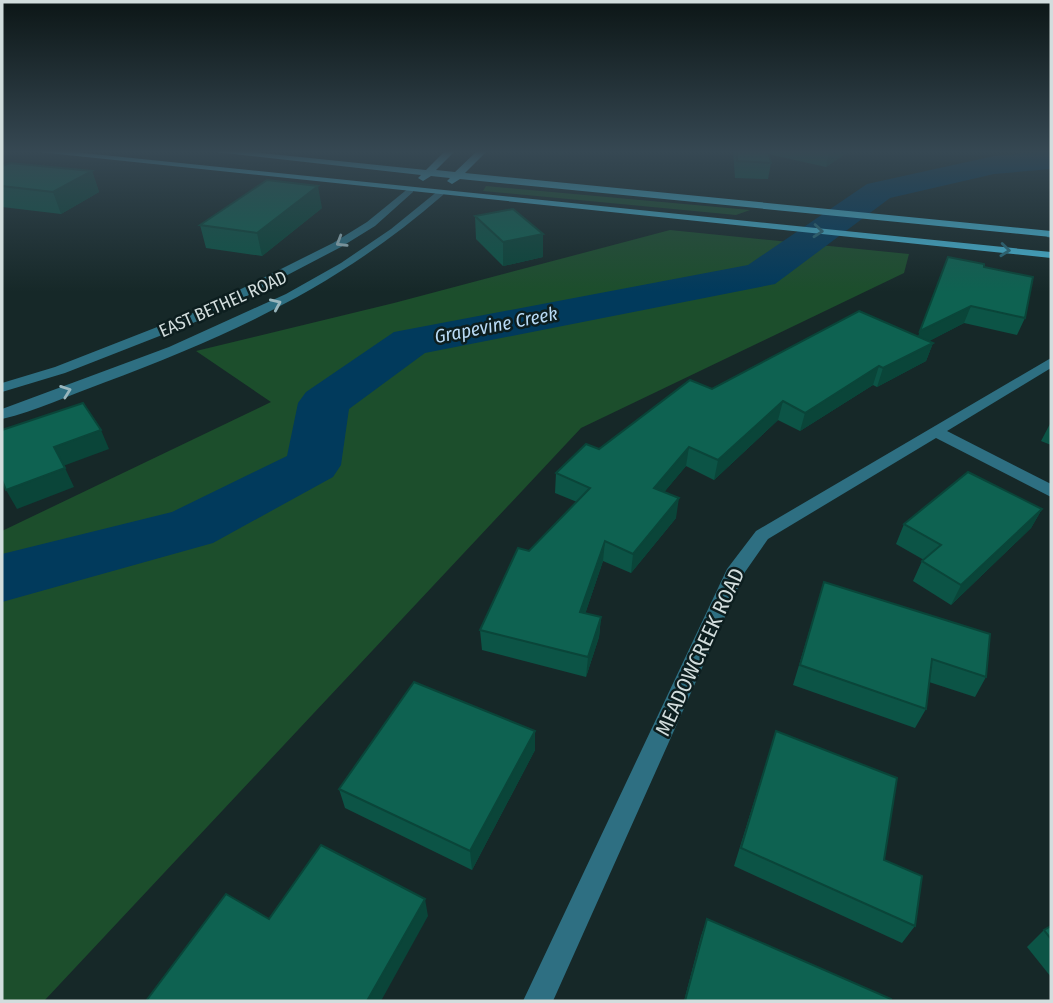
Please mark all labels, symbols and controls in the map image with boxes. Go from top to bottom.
one-way arrow [813,223,824,238]
one-way arrow [336,234,349,247]
one-way arrow [1000,242,1011,257]
street label: EAST BETHEL ROAD [156,266,290,342]
one-way arrow [269,298,281,312]
water label: Grapevine Creek [433,302,559,348]
one-way arrow [59,385,72,399]
street label: MEADOWCREEK ROAD [650,564,750,740]

